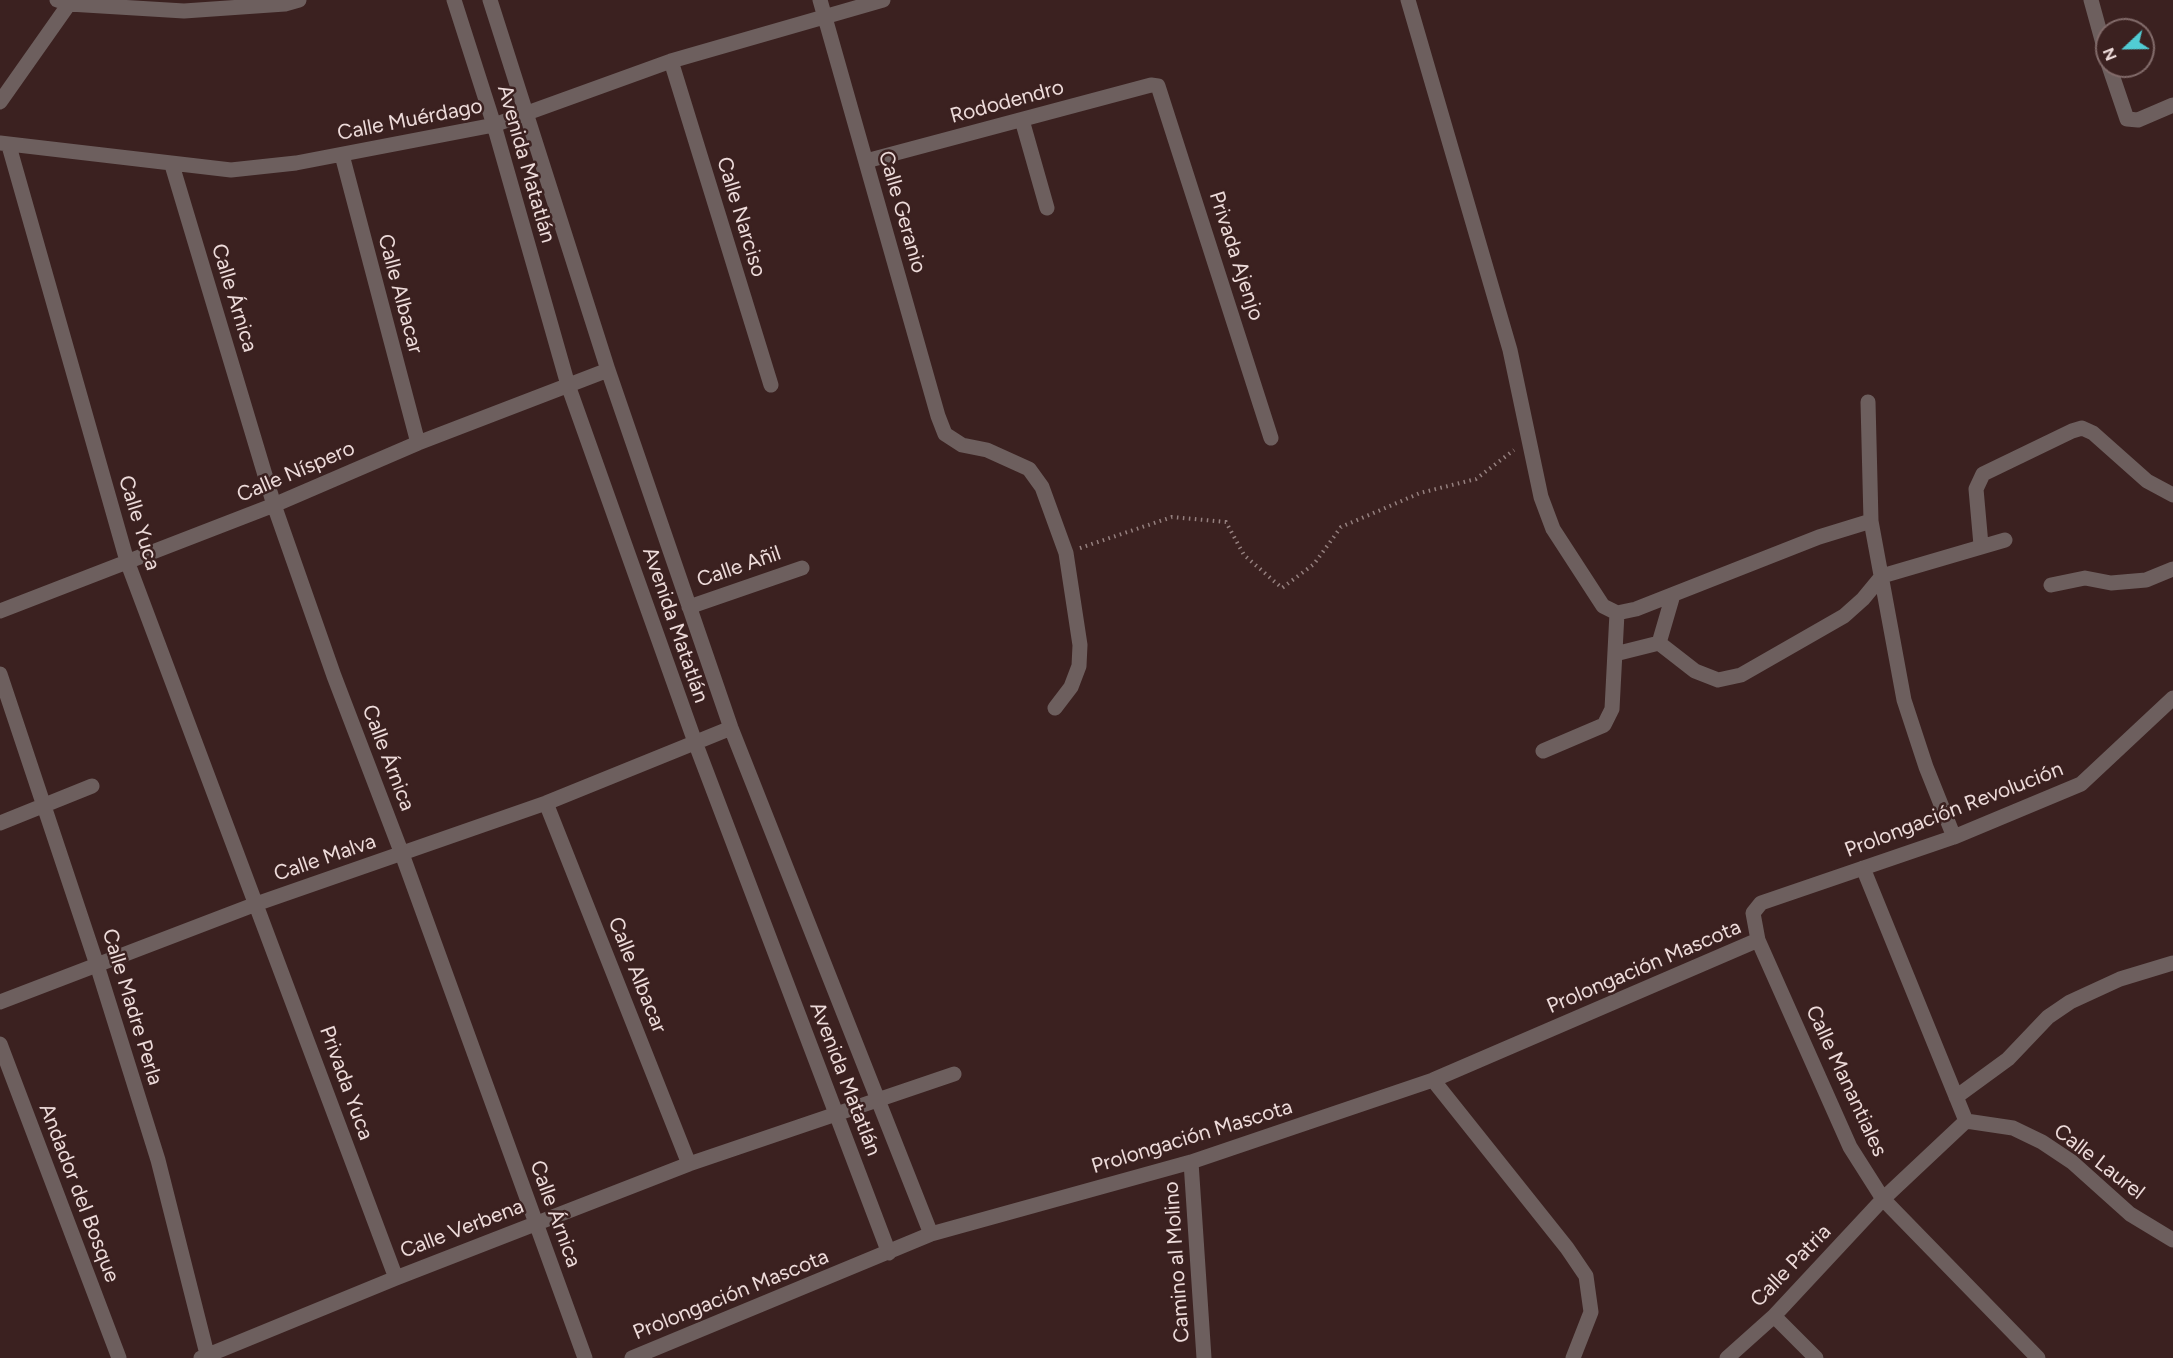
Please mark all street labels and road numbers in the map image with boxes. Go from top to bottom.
street label: Rododendro [947,75,1067,129]
street label: Avenida Matatlán [491,82,561,246]
street label: Calle Muérdago [335,94,485,146]
street label: Calle Geranio [873,148,931,276]
street label: Calle Narciso [711,154,771,280]
street label: Privada Ajenjo [1203,188,1269,324]
street label: Calle Albacar [372,231,428,357]
street label: Calle Árnica [206,241,262,355]
street label: Calle Níspero [233,436,359,508]
street label: Calle Yuca [113,473,165,573]
street label: Calle Añil [694,541,784,593]
street label: Avenida Matatlán [637,544,713,706]
street label: Calle Árnica [356,701,420,815]
street label: Prolongación Revolución [1841,757,2067,863]
street label: Calle Malva [271,829,379,887]
street label: Calle Albacar [602,913,672,1037]
street label: Prolongación Mascota [1543,915,1745,1019]
street label: Calle Madre Perla [96,926,168,1088]
street label: Avenida Matatlán [804,998,886,1160]
street label: Calle Manantiales [1800,1001,1892,1161]
street label: Privada Yuca [314,1023,378,1143]
street label: Prolongación Mascota [1089,1094,1295,1180]
street label: Andador del Bosque [33,1100,125,1286]
street label: Calle Laurel [2049,1119,2149,1205]
street label: Calle Árnica [524,1157,586,1271]
street label: Camino al Molino [1159,1181,1195,1343]
street label: Calle Verbena [397,1194,527,1264]
street label: Calle Patria [1745,1219,1837,1313]
street label: Prolongación Mascota [630,1244,832,1346]

